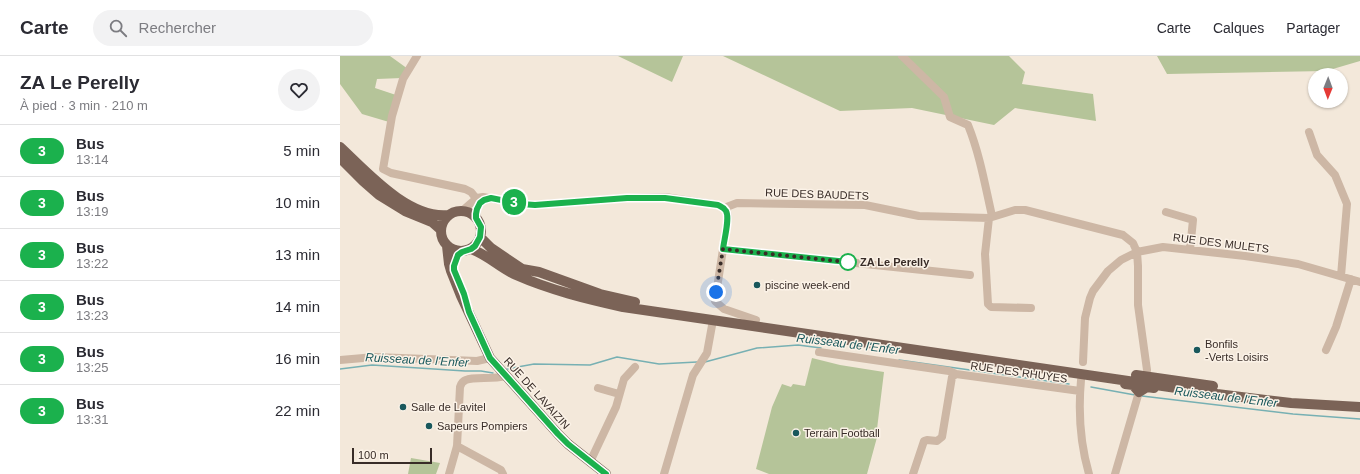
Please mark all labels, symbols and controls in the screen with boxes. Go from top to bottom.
search box [93,10,373,46]
text: Carte [20,17,69,38]
icon: search [107,17,129,39]
text: Rechercher [139,19,216,36]
text: Carte [1157,20,1191,36]
text: Calques [1213,20,1264,36]
text: Partager [1286,20,1340,36]
north arrow [1308,68,1348,108]
map controls [1308,68,1348,108]
button: heart [278,69,320,111]
text: ZA Le Perelly [20,72,140,93]
text: À pied · 3 min · 210 m [20,98,148,113]
text: Bus [76,135,104,152]
text: 5 min [283,142,320,159]
text: 3 [38,143,46,159]
text: 13:14 [76,152,109,167]
street label: RUE DES BAUDETS [765,186,869,202]
text: Bus [76,187,104,204]
line badge: 3 [501,189,527,215]
text: 10 min [275,194,320,211]
text: 3 [510,194,518,210]
text: 3 [38,195,46,211]
text: 13:19 [76,204,109,219]
street label: RUE DES MULETS [1172,231,1270,255]
text: Bus [76,239,104,256]
text: 13 min [275,246,320,263]
text: 3 [38,247,46,263]
marker: ZA Le Perelly [839,253,857,271]
text: 13:22 [76,256,109,271]
place label: ZA Le Perelly [860,256,930,268]
place label: piscine week-end [765,279,850,291]
marker: piscine week-end [752,280,762,290]
your location [706,282,726,302]
text: Bus [76,291,104,308]
text: 14 min [275,298,320,315]
text: 3 [38,299,46,315]
text: 13:23 [76,308,109,323]
water label: Ruisseau de l'Enfer [796,331,901,357]
place label: Bonfils -Verts Loisirs [1205,338,1269,363]
text: Bus [76,343,104,360]
marker: Bonfils -Verts Loisirs [1192,345,1202,355]
text: 16 min [275,350,320,367]
water label: Ruisseau de l'Enfer [365,350,470,370]
text: 3 [38,351,46,367]
street label: RUE DE LAVAIZIN [502,355,572,431]
street label: RUE DES RHUYES [970,359,1068,385]
text: 13:25 [76,360,109,375]
water label: Ruisseau de l'Enfer [1174,384,1279,410]
text: Bus [76,395,104,412]
place label: Salle de Lavitel [411,401,486,413]
text: 22 min [275,402,320,419]
marker: Salle de Lavitel [398,402,408,412]
text: 3 [38,403,46,419]
text: 13:31 [76,412,109,427]
place label: Sapeurs Pompiers [437,420,528,432]
marker: Sapeurs Pompiers [424,421,434,431]
place label: Terrain Football [804,427,880,439]
marker: Terrain Football [791,428,801,438]
scale bar [352,446,432,465]
text: 100 m [358,449,389,461]

